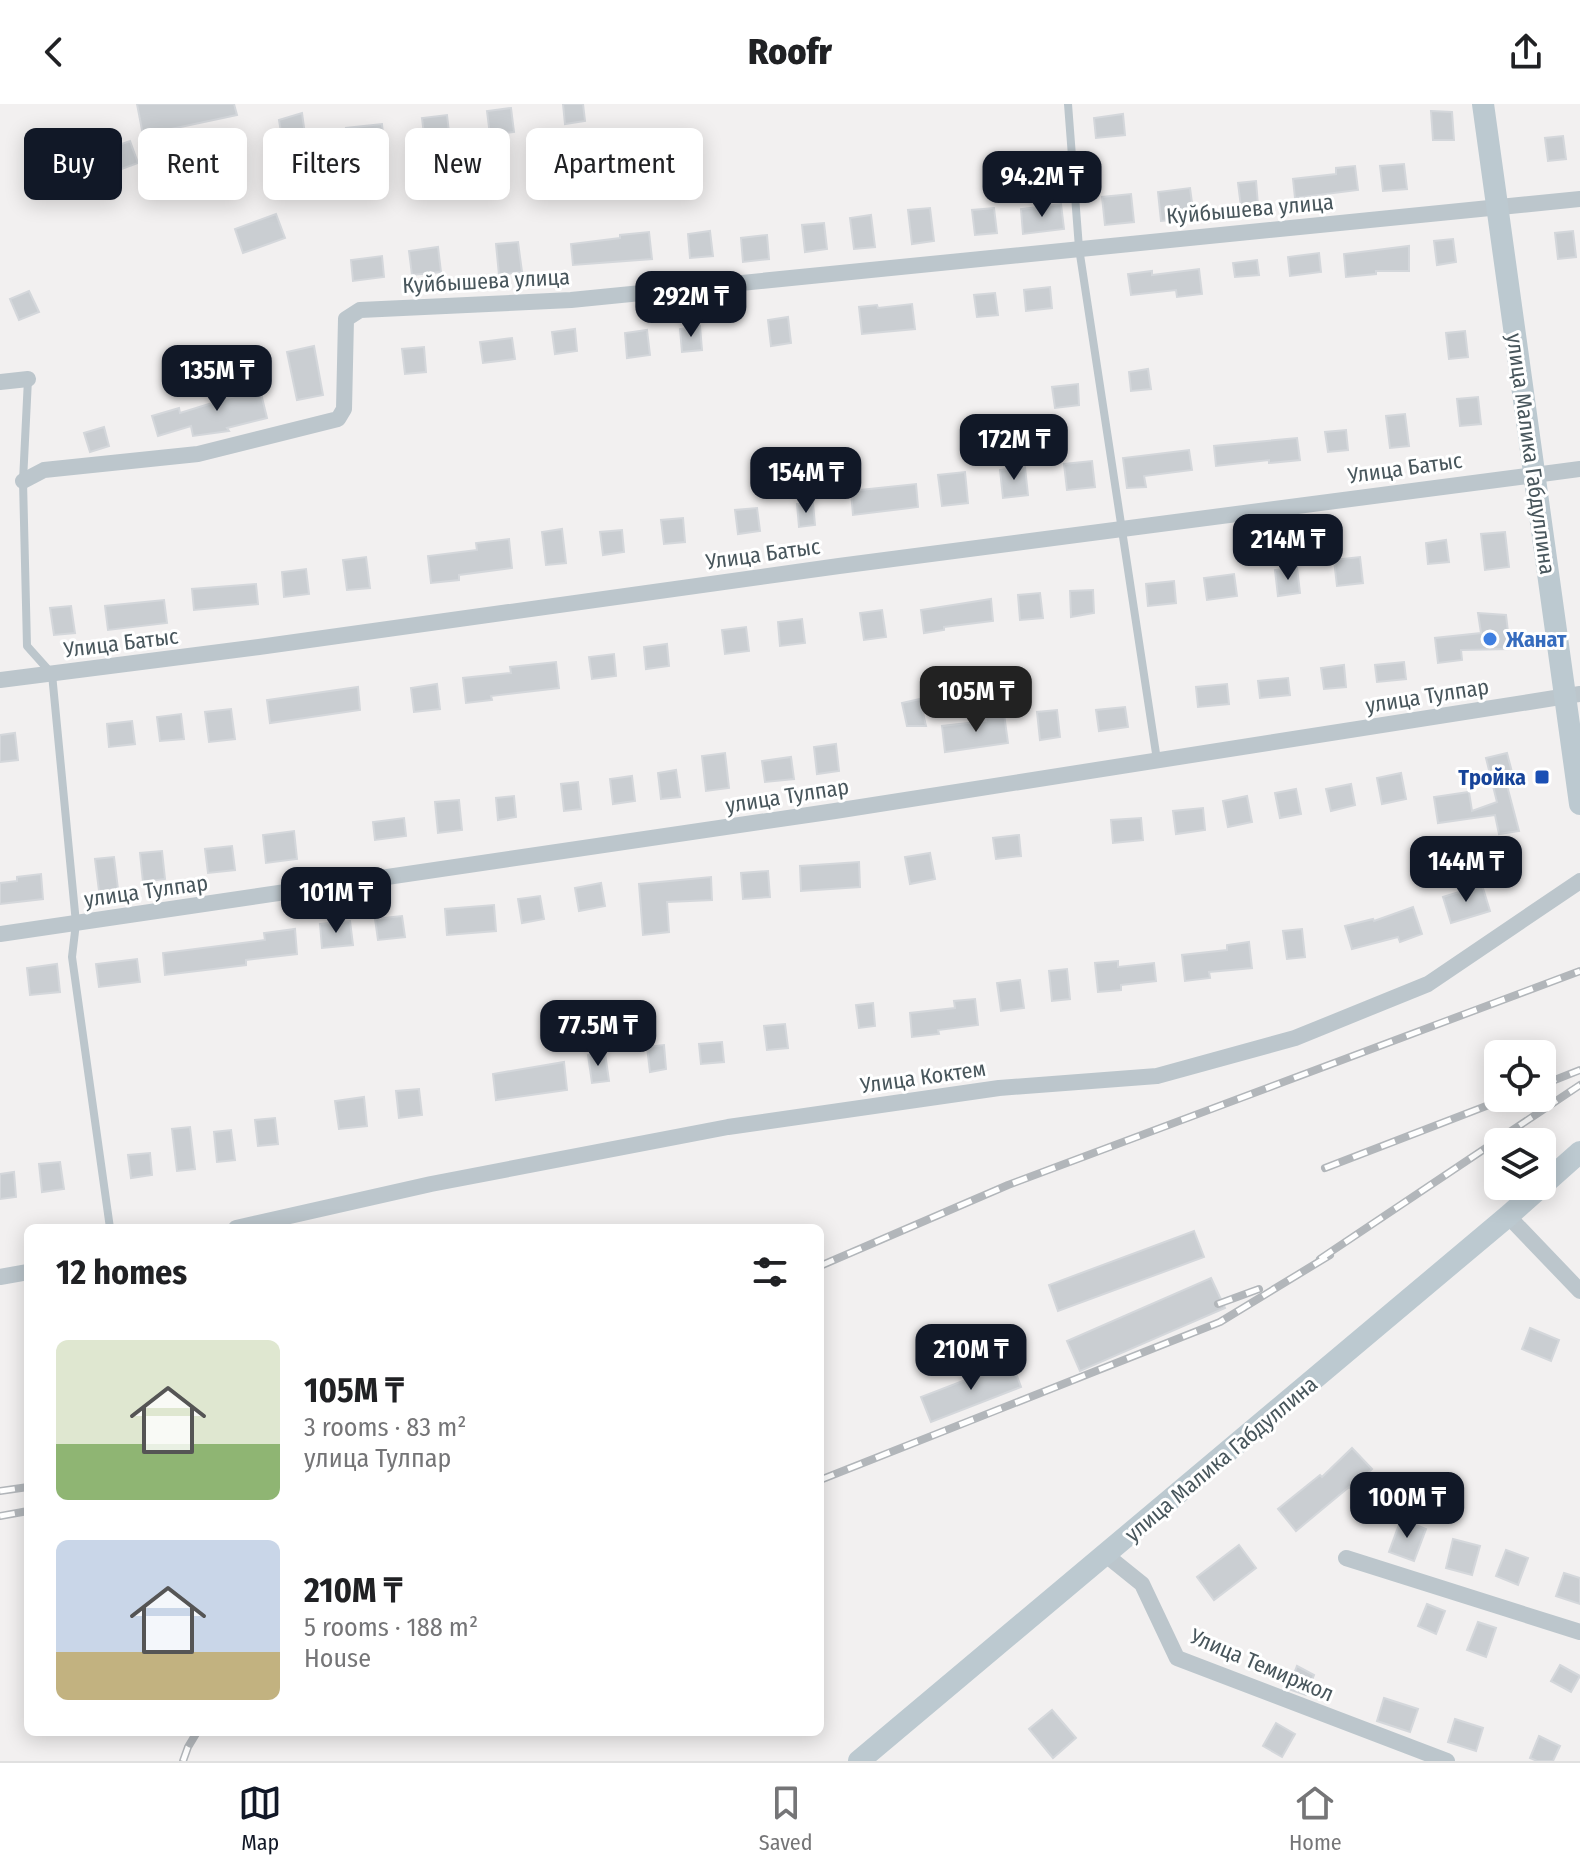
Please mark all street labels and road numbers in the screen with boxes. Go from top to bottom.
street label: Куйбышева улица [1165,188,1335,230]
street label: Куйбышева улица [402,263,570,299]
street label: улица Малика Габдуллина [1501,332,1561,576]
street label: Улица Батыс [1345,447,1464,490]
street label: Улица Батыс [703,533,822,576]
street label: Улица Батыс [61,623,180,664]
street label: улица Тулпар [1363,673,1491,719]
street label: улица Тулпар [723,773,851,819]
street label: улица Тулпар [82,869,210,913]
street label: Улица Коктем [858,1055,987,1099]
street label: улица Малика Габдуллина [1119,1370,1323,1548]
street label: Улица Темиржол [1185,1622,1338,1707]

